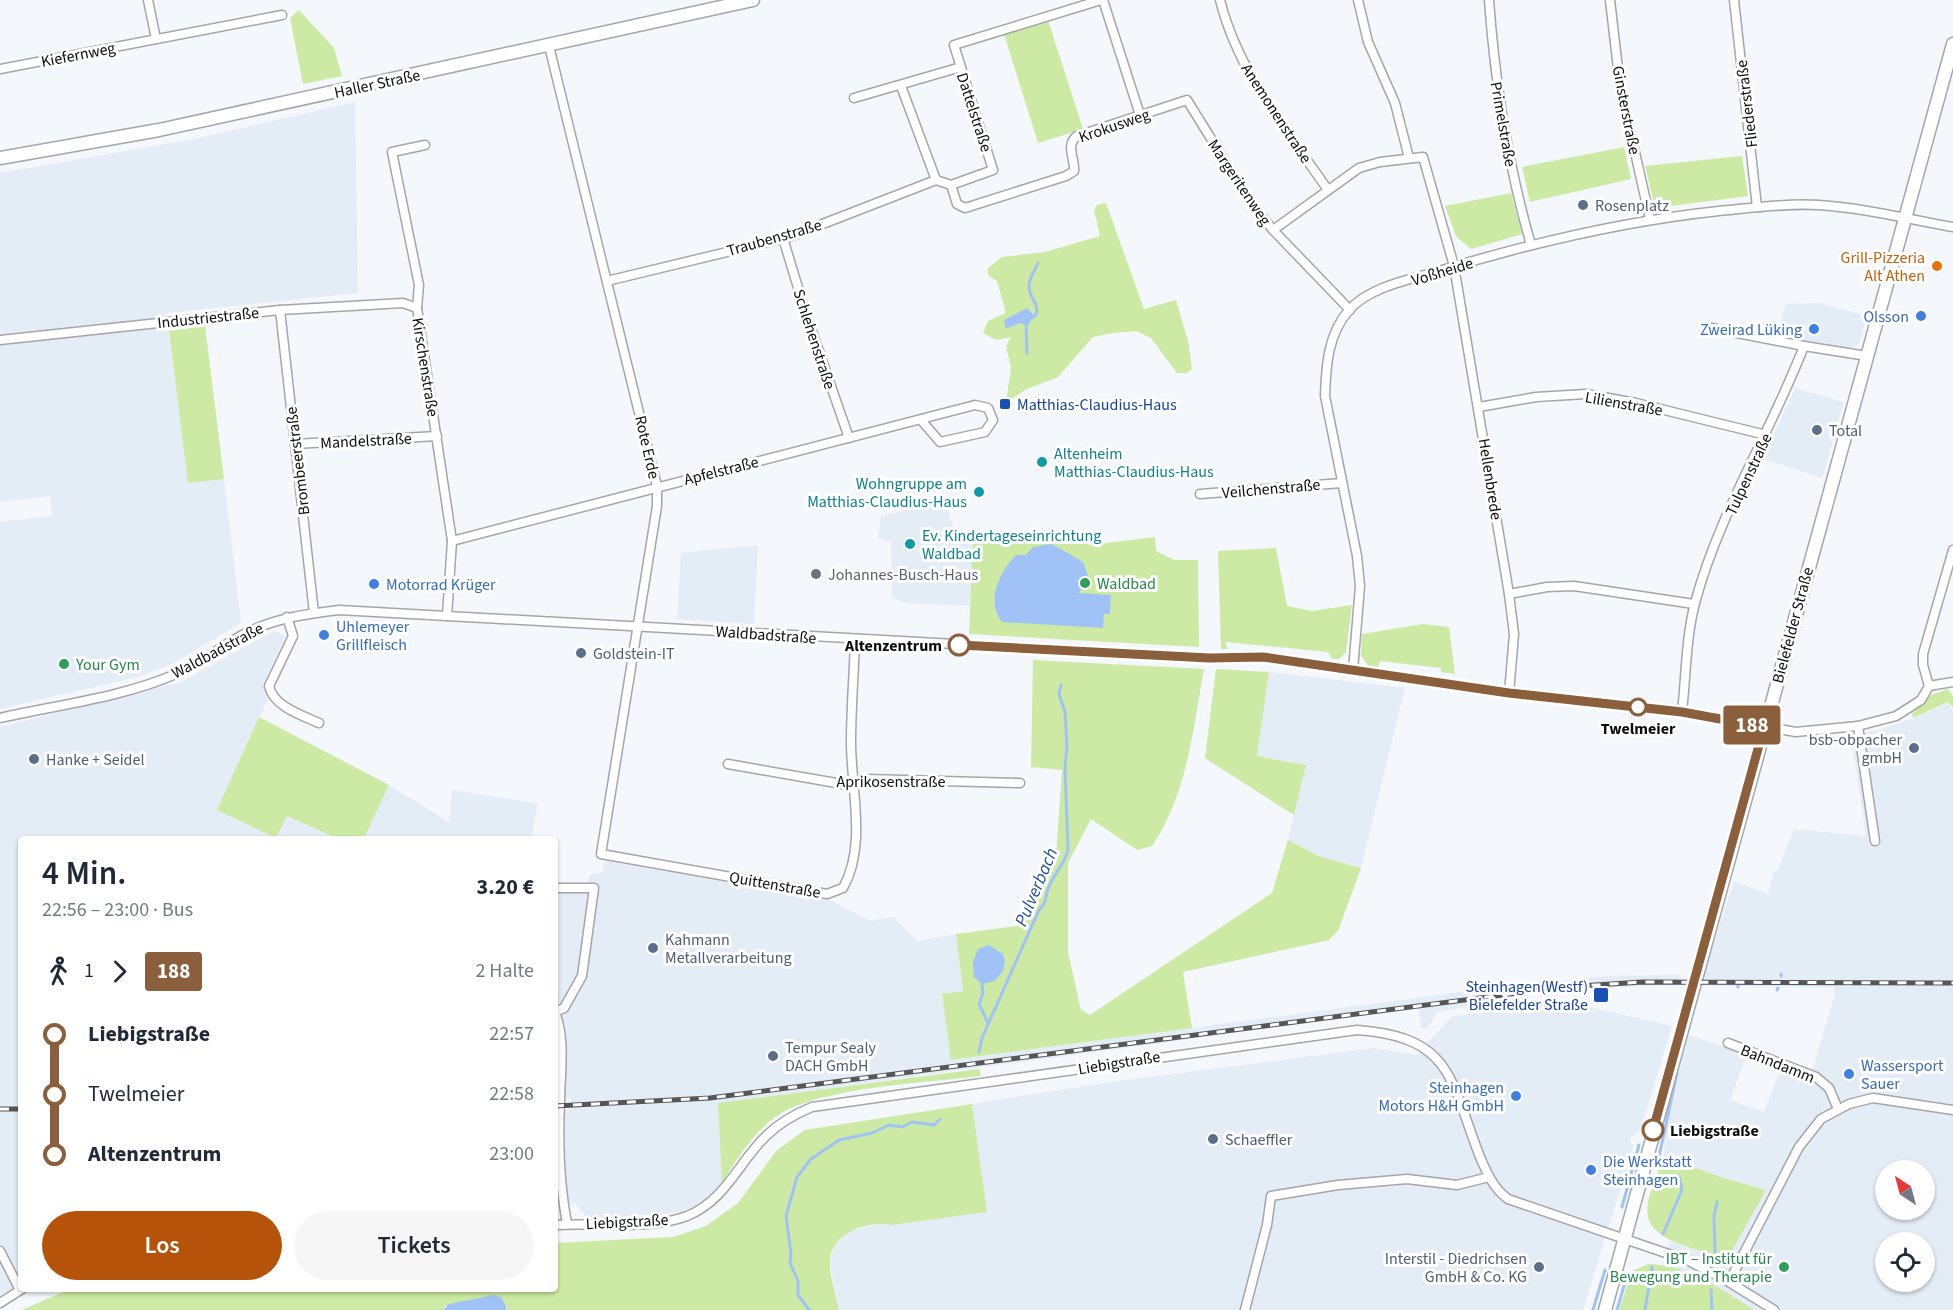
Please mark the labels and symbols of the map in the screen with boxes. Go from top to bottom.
street label: Kiefernweg [39,37,117,73]
street label: Anemonenstraße [1236,59,1317,168]
street label: Fliederstraße [1731,59,1763,149]
street label: Haller Straße [332,64,422,104]
street label: Ginsterstraße [1607,64,1645,156]
street label: Dattelstraße [951,70,997,155]
street label: Primelstraße [1485,80,1521,168]
street label: Krokusweg [1076,104,1153,148]
street label: Margeritenweg [1202,135,1276,230]
place label: Rosenplatz [1595,195,1669,217]
marker: Rosenplatz [1576,198,1590,212]
street label: Traubenstraße [724,214,824,262]
place label: Grill-Pizzeria Alt Athen [1841,247,1925,287]
street label: Voßheide [1409,252,1476,292]
marker: Grill-Pizzeria Alt Athen [1930,259,1944,273]
street label: Schlehenstraße [787,286,841,392]
street label: Industriestraße [156,302,260,334]
place label: Olsson [1863,306,1909,328]
marker: Olsson [1914,309,1928,323]
street label: Kirschenstraße [406,316,444,418]
place label: Zweirad Lüking [1700,319,1802,341]
marker: Zweirad Lüking [1807,322,1821,336]
street label: Lilienstraße [1583,386,1664,422]
place label: Matthias-Claudius-Haus [1017,394,1177,416]
marker: Matthias-Claudius-Haus [998,397,1012,411]
street label: Brombeerstraße [280,405,316,516]
street label: Rote Erde [629,413,665,481]
place label: Total [1829,420,1862,442]
marker: Total [1810,423,1824,437]
street label: Mandelstraße [320,428,412,454]
street label: Tulpenstraße [1720,430,1778,519]
street label: Hellenbrede [1473,437,1507,522]
place label: Altenheim Matthias-Claudius-Haus [1054,443,1214,483]
street label: Apfelstraße [682,451,761,491]
marker: Altenheim Matthias-Claudius-Haus [1035,455,1049,469]
place label: Wohngruppe am Matthias-Claudius-Haus [807,473,967,513]
street label: Veilchenstraße [1221,474,1321,504]
marker: Wohngruppe am Matthias-Claudius-Haus [972,485,986,499]
place label: Ev. Kindertageseinrichtung Waldbad [922,525,1101,565]
marker: Ev. Kindertageseinrichtung Waldbad [903,537,917,551]
place label: Johannes-Busch-Haus [828,564,978,586]
street label: Bielefelder Straße [1767,565,1819,686]
marker: Johannes-Busch-Haus [809,567,823,581]
place label: Waldbad [1097,573,1156,595]
place label: Motorrad Krüger [386,574,496,596]
marker: Waldbad [1078,576,1092,590]
marker: Motorrad Krüger [367,577,381,591]
place label: Uhlemeyer Grillfleisch [336,616,410,656]
street label: Waldbadstraße [168,617,267,684]
street label: Waldbadstraße [715,620,817,650]
marker: Uhlemeyer Grillfleisch [317,628,331,642]
marker: Altenzentrum [948,634,970,656]
place label: Altenzentrum [844,635,942,657]
place label: Goldstein-IT [593,643,675,665]
marker: Goldstein-IT [574,646,588,660]
place label: Your Gym [75,654,140,676]
marker: Your Gym [57,657,71,671]
marker: Twelmeier [1629,698,1647,716]
line badge: 188 [1718,706,1786,744]
place label: Twelmeier [1601,718,1676,740]
place label: bsb-obpacher gmbH [1809,729,1902,769]
marker: bsb-obpacher gmbH [1907,741,1921,755]
place label: Hanke + Seidel [46,749,144,771]
marker: Hanke + Seidel [27,752,41,766]
street label: Aprikosenstraße [837,771,946,793]
water label: Pulverbach [1009,844,1064,930]
street label: Quittenstraße [727,866,822,904]
place label: Kahmann Metallverarbeitung [665,929,792,969]
marker: Kahmann Metallverarbeitung [646,941,660,955]
place label: Steinhagen(Westf) Bielefelder Straße [1465,976,1588,1016]
marker: Steinhagen(Westf) Bielefelder Straße [1592,986,1610,1004]
place label: Tempur Sealy DACH GmbH [785,1037,876,1077]
street label: Bahndamm [1737,1039,1818,1089]
street label: Liebigstraße [1077,1046,1162,1080]
marker: Tempur Sealy DACH GmbH [766,1049,780,1063]
place label: Wassersport Sauer [1861,1055,1944,1095]
marker: Wassersport Sauer [1842,1067,1856,1081]
place label: Steinhagen Motors H&H GmbH [1378,1077,1504,1117]
marker: Steinhagen Motors H&H GmbH [1509,1089,1523,1103]
marker: Liebigstraße [1642,1119,1664,1141]
place label: Liebigstraße [1670,1120,1759,1142]
place label: Schaeffler [1225,1129,1293,1151]
marker: Schaeffler [1206,1132,1220,1146]
place label: Die Werkstatt Steinhagen [1603,1151,1692,1191]
north arrow [1875,1160,1935,1220]
marker: Die Werkstatt Steinhagen [1584,1163,1598,1177]
street label: Liebigstraße [585,1209,669,1235]
place label: Interstil - Diedrichsen GmbH & Co. KG [1385,1248,1527,1288]
place label: IBT – Institut für Bewegung und Therapie [1610,1248,1772,1288]
marker: Interstil - Diedrichsen GmbH & Co. KG [1532,1260,1546,1274]
marker: IBT – Institut für Bewegung und Therapie [1777,1260,1791,1274]

